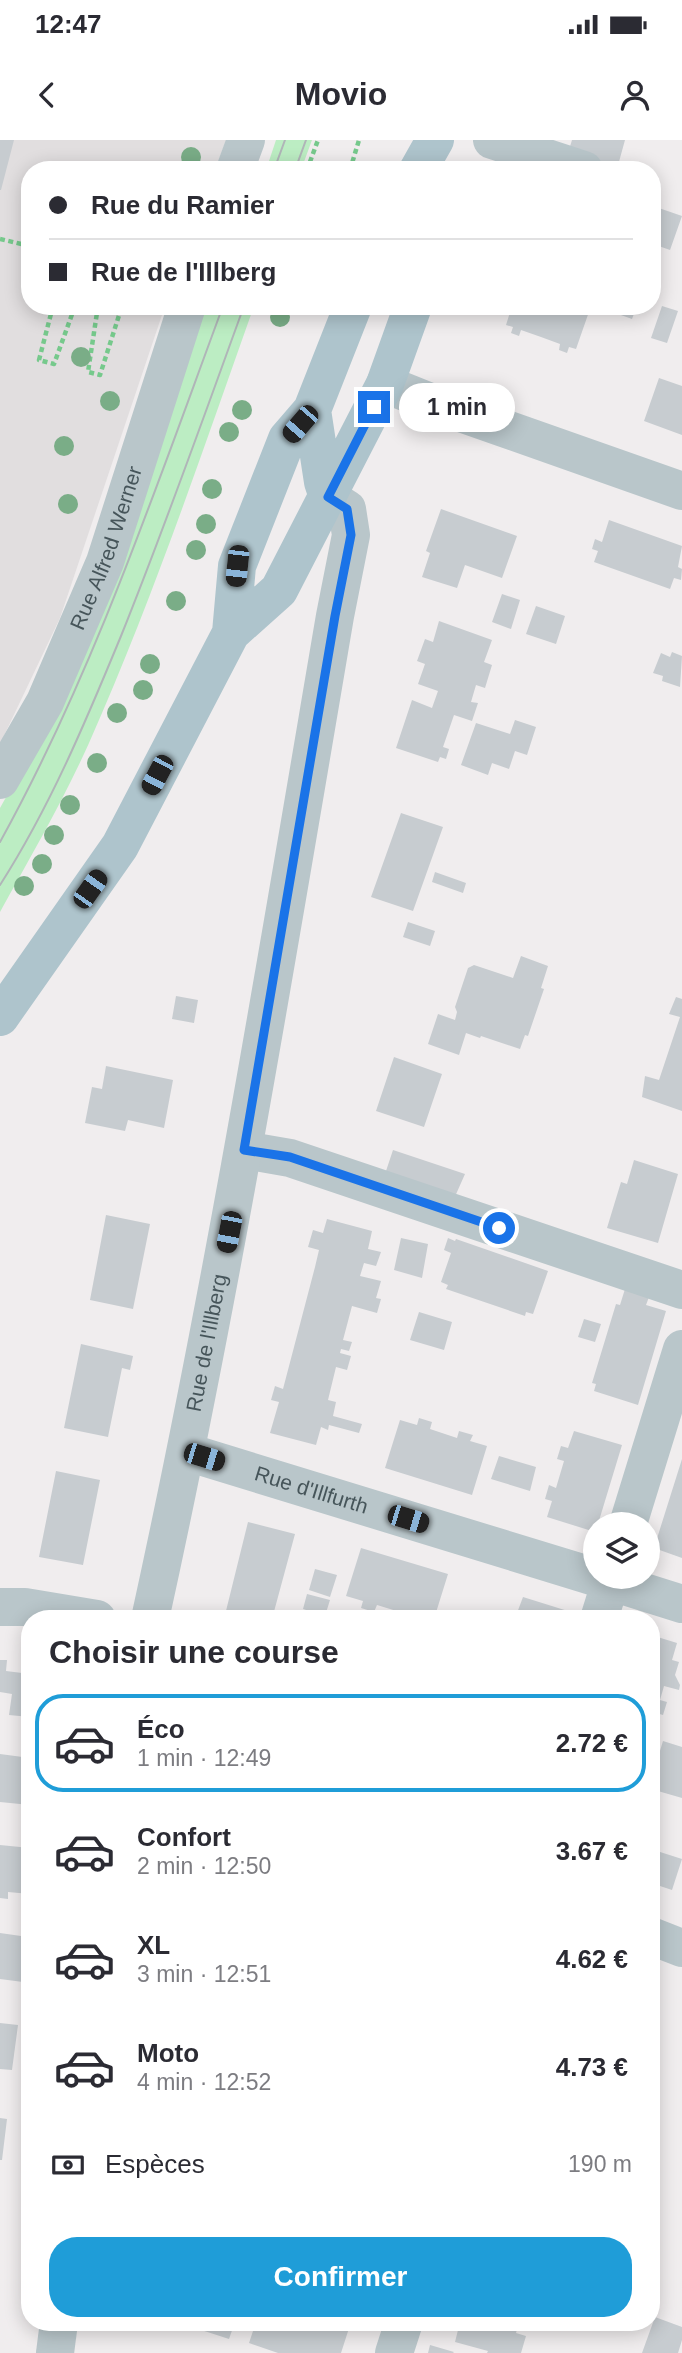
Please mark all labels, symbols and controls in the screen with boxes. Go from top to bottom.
text: 12:47 [35,9,102,39]
icon: back [28,76,66,114]
text: Movio [295,76,387,112]
icon: person [616,76,654,114]
text: Rue du Ramier [91,190,275,220]
text: Rue de l'Illberg [91,257,276,287]
callout: 1 min [398,383,514,432]
route end [358,391,390,423]
text: 1 min [427,394,487,420]
car [279,401,322,447]
street label: Rue Alfred Werner [65,463,146,633]
car [225,544,250,588]
car [138,752,177,798]
car [70,866,111,912]
car [215,1209,244,1255]
route start [483,1212,515,1244]
street label: Rue de l'Illberg [182,1272,231,1413]
car [181,1441,228,1473]
street label: Rue d'Illfurth [252,1461,371,1518]
car [385,1503,432,1535]
map controls [583,1512,660,1589]
button: layers [583,1512,660,1589]
text: Choisir une course [49,1634,339,1670]
icon: car [53,1712,116,1775]
text: Éco [137,1714,185,1744]
text: 2.72 € [556,1728,628,1758]
text: 1 min · 12:49 [137,1745,271,1771]
icon: car [53,1820,116,1883]
text: Confort [137,1822,231,1852]
text: 3.67 € [556,1836,628,1866]
text: 2 min · 12:50 [137,1853,271,1879]
icon: car [53,1928,116,1991]
text: XL [137,1930,170,1960]
text: 4.62 € [556,1944,628,1974]
text: 3 min · 12:51 [137,1961,271,1987]
icon: car [53,2036,116,2099]
text: Moto [137,2038,199,2068]
text: 4.73 € [556,2052,628,2082]
text: 4 min · 12:52 [137,2069,271,2095]
icon: cash [49,2146,87,2184]
text: Espèces [105,2149,205,2179]
text: 190 m [568,2151,632,2177]
button: Confirmer [49,2237,632,2317]

